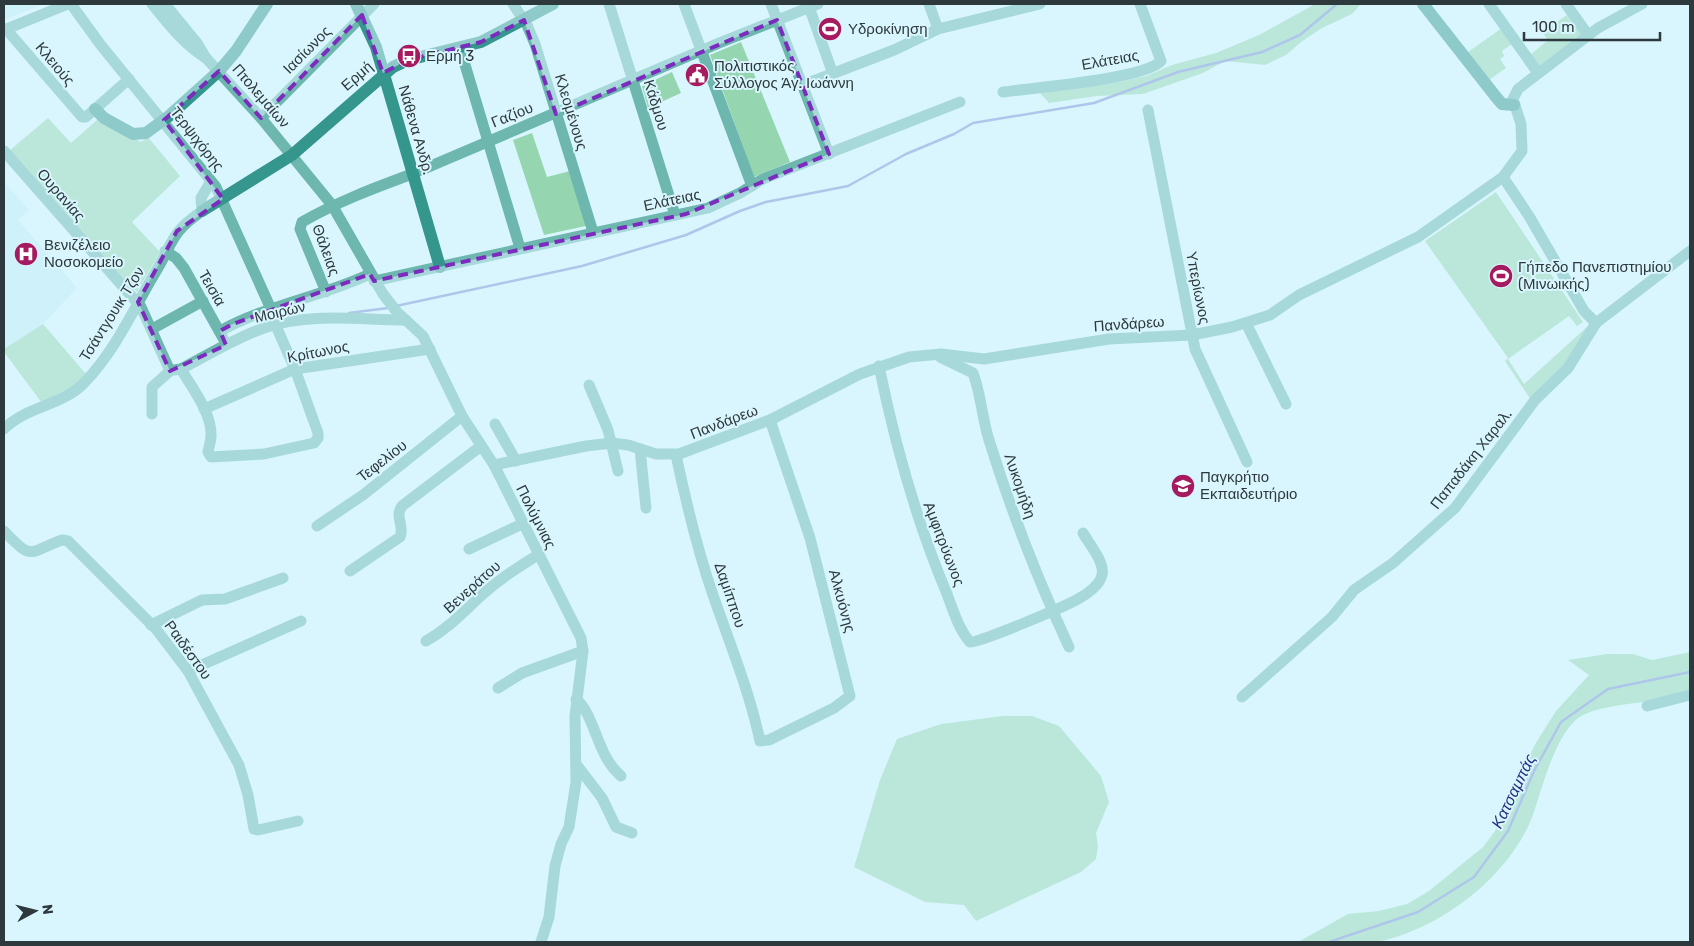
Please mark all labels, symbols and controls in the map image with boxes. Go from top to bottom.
scale bar [1524,10,1660,42]
sports icon: Υδροκίνηση [817,16,843,42]
text: 100 m [1532,18,1574,36]
place label: Υδροκίνηση [848,20,928,38]
street label: Ιασίωνος [279,22,335,78]
street label: Κλειούς [32,39,78,89]
bus stop icon: Ερμή 3 [396,43,422,69]
street label: Ελάτειας [1080,46,1140,74]
place label: Ερμή 3 [426,47,474,65]
place label: Πολιτιστικός Σύλλογος Άγ. Ιωάννη [714,57,854,92]
street label: Ερμή [338,58,376,94]
street label: Πτολεμαίων [228,60,294,132]
public building icon: Πολιτιστικός Σύλλογος Άγ. Ιωάννη [684,62,710,88]
street label: Κλεομένους [551,72,591,152]
street label: Κάδμου [640,77,672,133]
street label: Νάθενα Ανδρ. [395,83,437,177]
street label: Γαζίου [488,99,536,131]
street label: Τερψιχόρης [166,103,228,175]
street label: Ουρανίας [33,165,89,225]
street label: Ελάτειας [642,185,702,215]
street label: Θάλειας [308,222,344,278]
place label: Βενιζέλειο Νοσοκομείο [44,236,123,271]
hospital icon: Βενιζέλειο Νοσοκομείο [13,241,39,267]
street label: Υπερίωνος [1182,250,1214,326]
place label: Γήπεδο Πανεπιστημίου (Μινωικής) [1518,258,1671,293]
street label: Τσάντγουικ Τζον [76,263,148,365]
sports icon: Γήπεδο Πανεπιστημίου (Μινωικής) [1488,263,1514,289]
street label: Τεισία [195,267,230,310]
street label: Μοιρών [253,297,307,327]
street label: Πανδάρεω [1093,313,1165,335]
street label: Κρίτωνος [286,337,350,367]
street label: Πανδάρεω [688,401,761,443]
street label: Παπαδάκη Χαραλ. [1426,405,1516,513]
street label: Τεφελίου [354,436,410,486]
street label: Λυκομήδη [1000,451,1040,521]
place label: Παγκρήτιο Εκπαιδευτήριο [1200,468,1297,503]
school or university icon: Παγκρήτιο Εκπαιδευτήριο [1170,473,1196,499]
street label: Πολύμνιας [512,482,560,552]
street label: Αμφιτρύωνος [920,499,968,589]
street label: Βενεράτου [440,557,504,617]
street label: Δαμίππου [710,560,750,630]
street label: Αλκυόνης [825,567,859,635]
street label: Ραιδέστου [161,617,215,683]
water label: Κατσαμπάς [1487,751,1540,831]
north arrow [10,886,60,936]
text: N [38,903,56,916]

